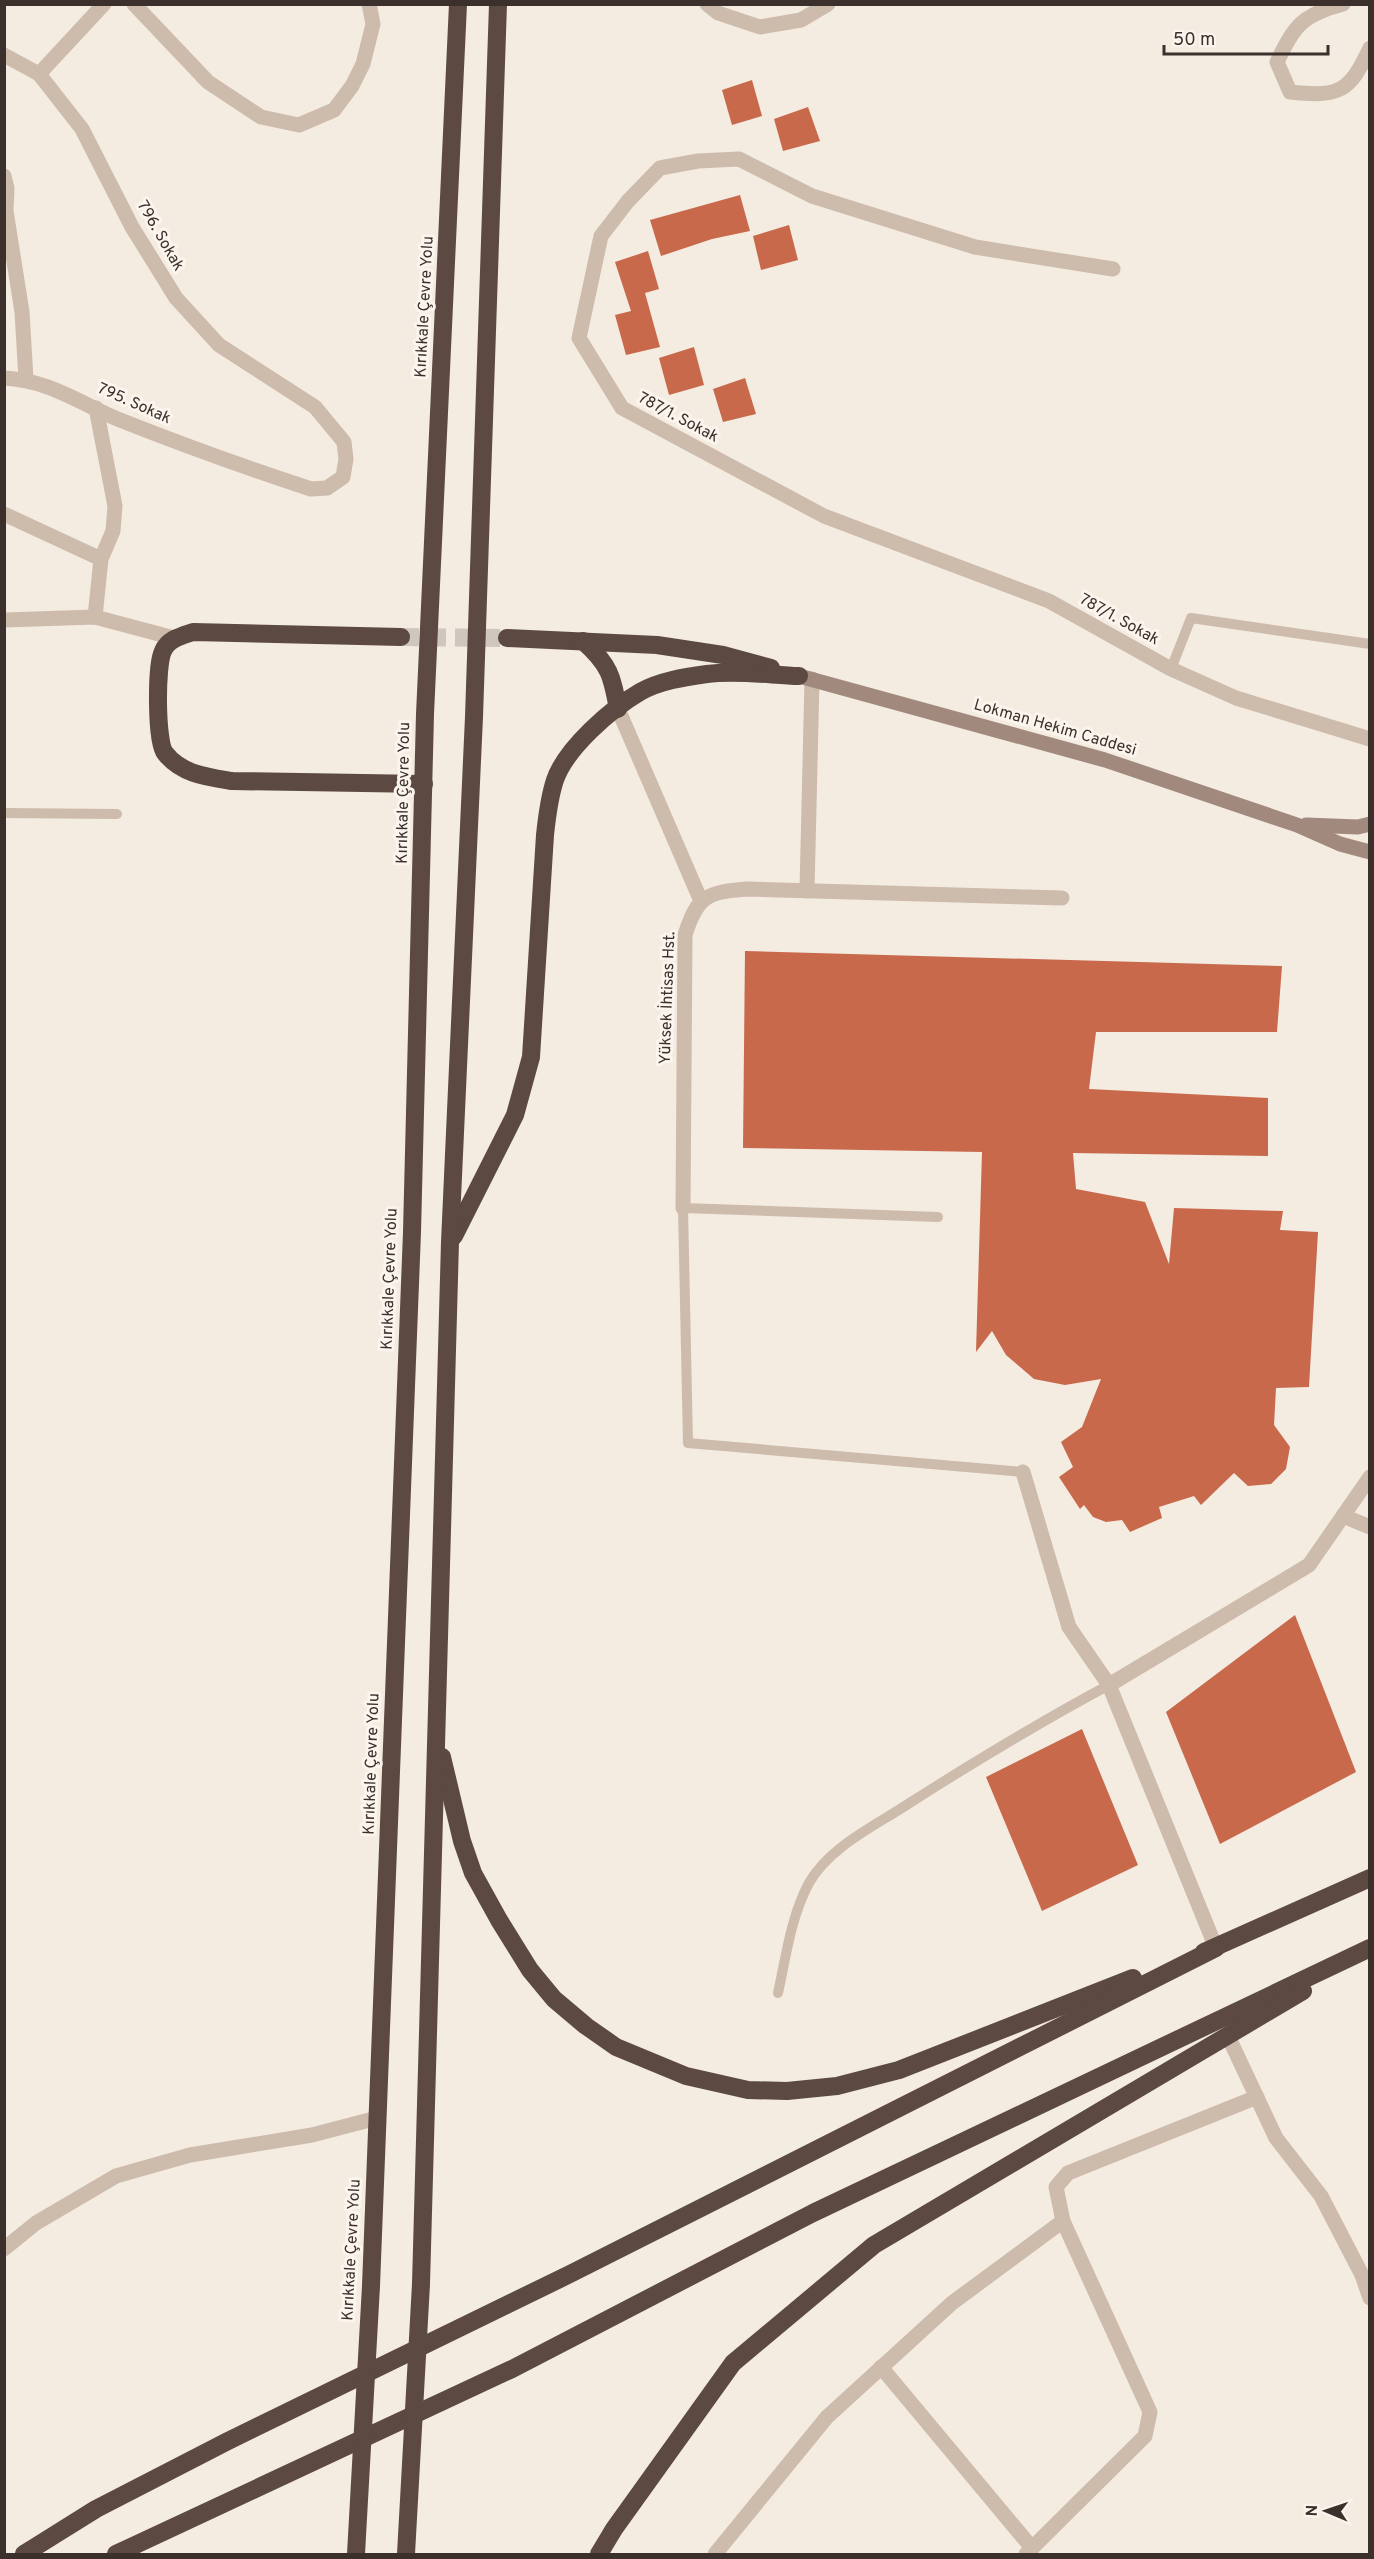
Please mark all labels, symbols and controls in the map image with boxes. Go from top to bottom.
scale bar [1164,18,1328,56]
text: 50 m [1173,29,1215,52]
street label: 796. Sokak [132,197,188,275]
street label: Kırıkkale Çevre Yolu [411,236,439,378]
street label: 795. Sokak [94,379,174,429]
street label: 787/1. Sokak [634,388,722,448]
street label: 787/1. Sokak [1075,590,1163,650]
street label: Lokman Hekim Caddesi [971,695,1139,761]
street label: Kırıkkale Çevre Yolu [393,722,415,864]
street label: Yüksek İhtisas Hst. [655,931,680,1065]
street label: Kırıkkale Çevre Yolu [378,1208,402,1350]
street label: Kırıkkale Çevre Yolu [360,1693,384,1835]
street label: Kırıkkale Çevre Yolu [338,2179,366,2321]
north arrow [1296,2481,1356,2541]
text: N [1303,2504,1323,2517]

